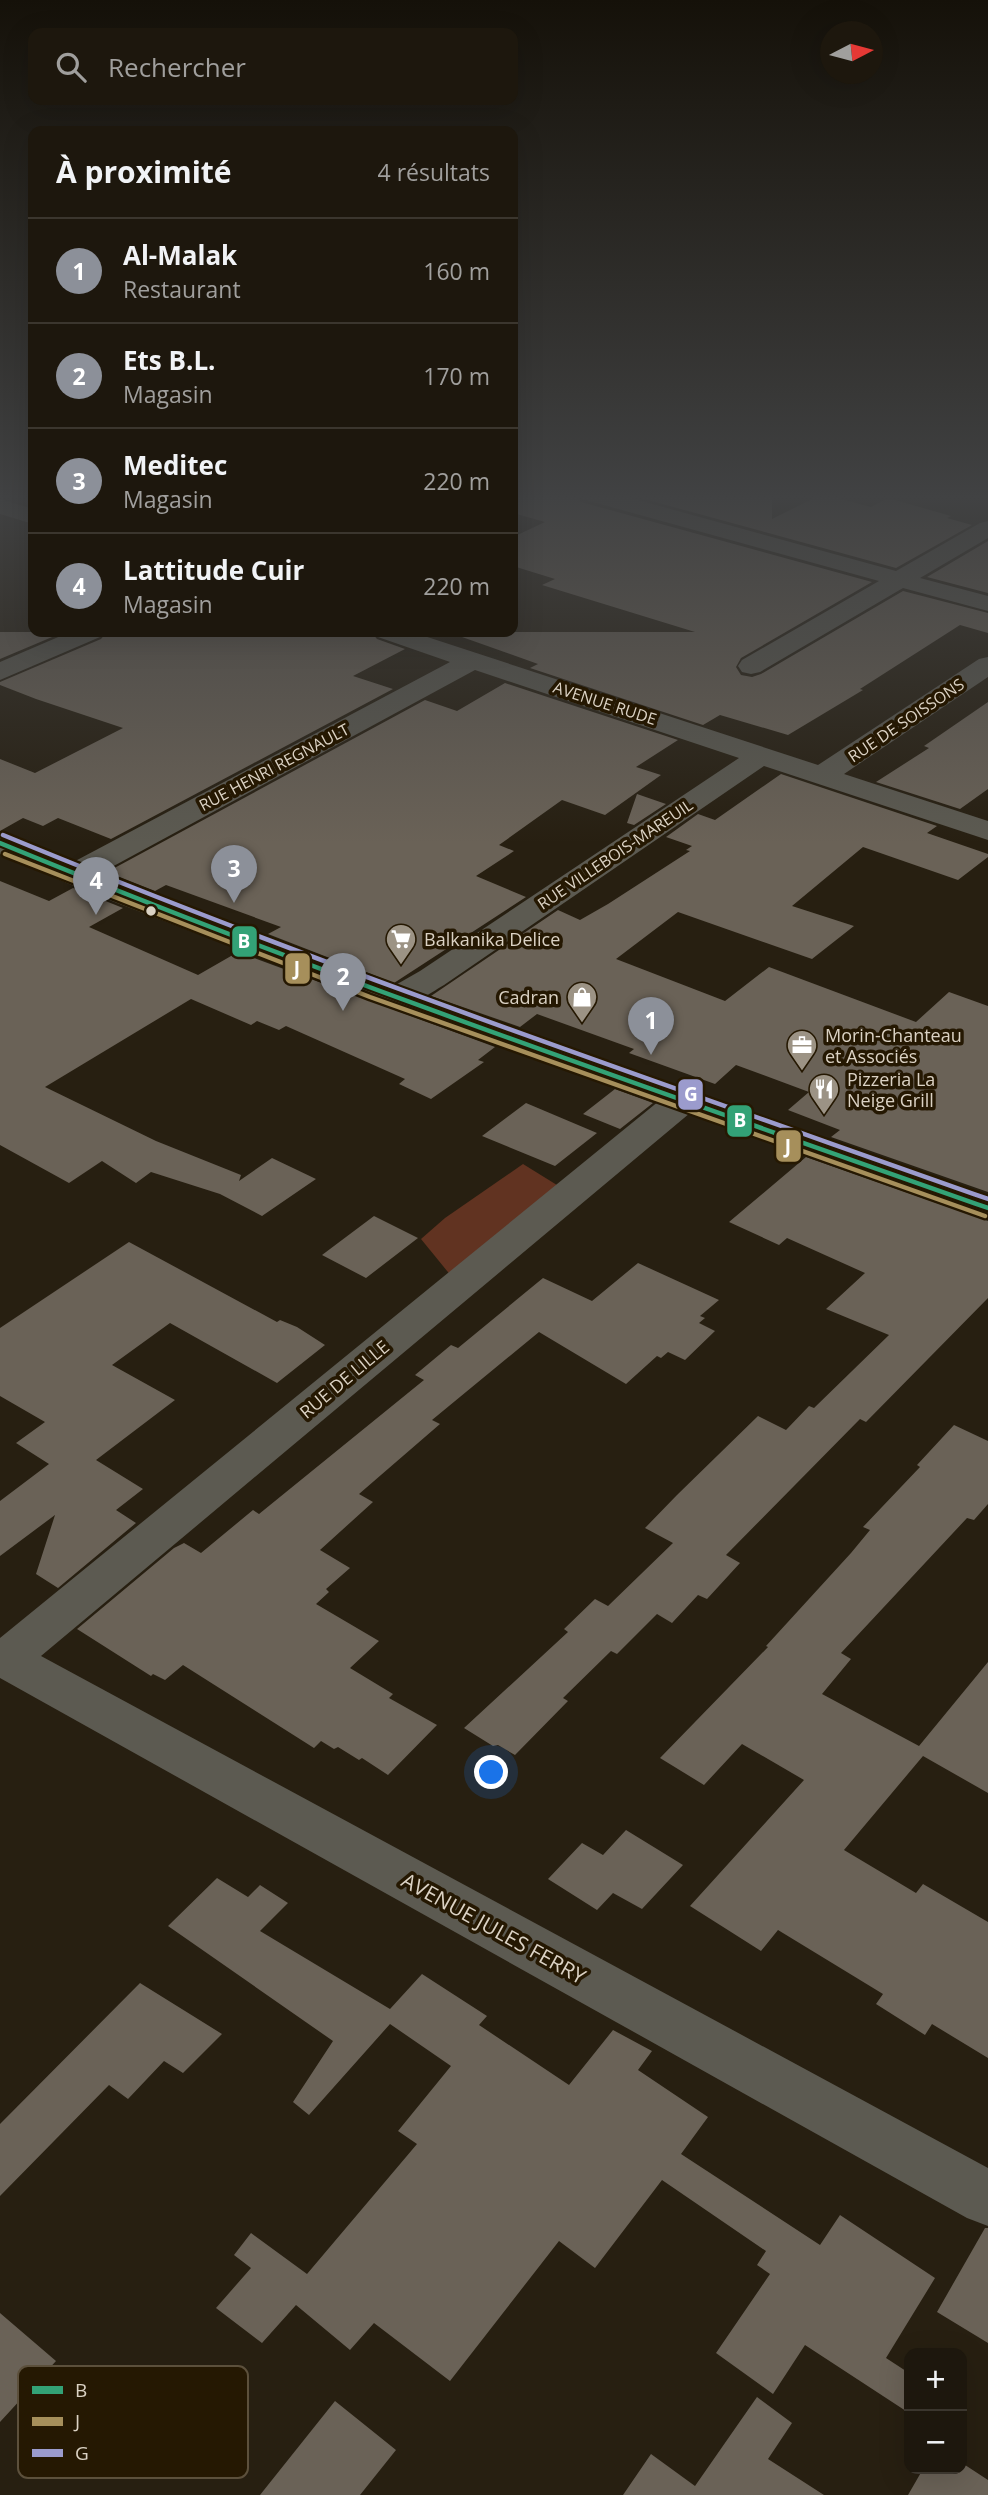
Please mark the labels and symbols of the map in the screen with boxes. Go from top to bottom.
north arrow [820,21,883,84]
street label: RUE DE SOISSONS [844,673,969,767]
street label: AVENUE RUDE [551,676,659,730]
street label: RUE HENRI REGNAULT [195,718,353,816]
street label: RUE VILLEBOIS-MAREUIL [533,794,697,914]
pin: 3 [211,845,257,903]
pin: 4 [73,857,119,915]
unlabelled marker [144,904,158,918]
supermarket icon: Balkanika Delice [384,922,418,966]
line badge: B [231,925,258,958]
place label: Balkanika Delice [424,927,560,951]
text: B [238,928,250,954]
line badge: J [284,952,311,985]
pin: 2 [320,953,366,1011]
text: J [292,955,300,981]
shop icon: Cadran [565,980,599,1024]
place label: Cadran [498,985,559,1009]
pin: 1 [628,997,674,1055]
place label: Morin-Chanteau et Associés [825,1023,962,1068]
office icon: Morin-Chanteau et Associés [785,1028,819,1072]
place label: Pizzeria La Neige Grill [847,1067,935,1112]
restaurant icon: Pizzeria La Neige Grill [807,1072,841,1116]
line badge: G [677,1078,704,1111]
text: G [684,1081,698,1107]
line badge: B [726,1104,753,1138]
text: B [734,1107,746,1133]
line badge: J [775,1129,802,1163]
text: J [783,1133,791,1159]
street label: RUE DE LILLE [294,1334,394,1424]
your location [474,1755,508,1789]
street label: AVENUE JULES FERRY [397,1866,591,1990]
legend [18,2366,248,2478]
text: B [75,2377,87,2403]
text: J [73,2408,80,2434]
text: G [75,2440,89,2466]

